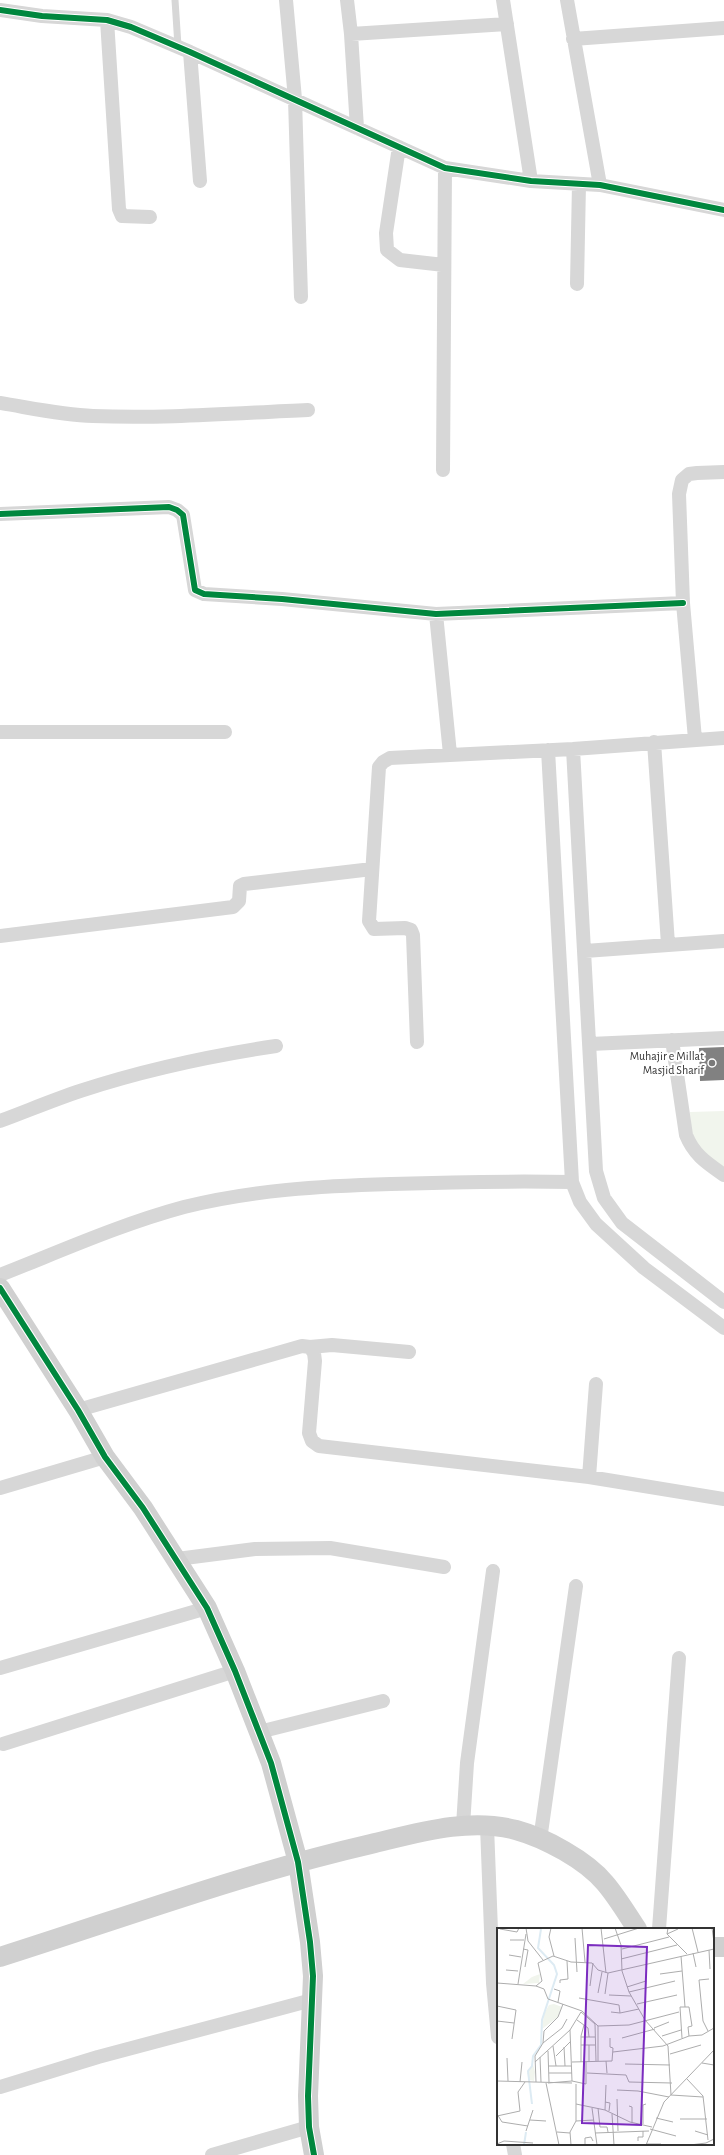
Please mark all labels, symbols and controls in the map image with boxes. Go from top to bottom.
place label: Muhajir e Millat Masjid Sharif [630,1050,705,1077]
marker: Muhajir e Millat Masjid Sharif [707,1058,717,1068]
inset map [497,1928,714,2145]

